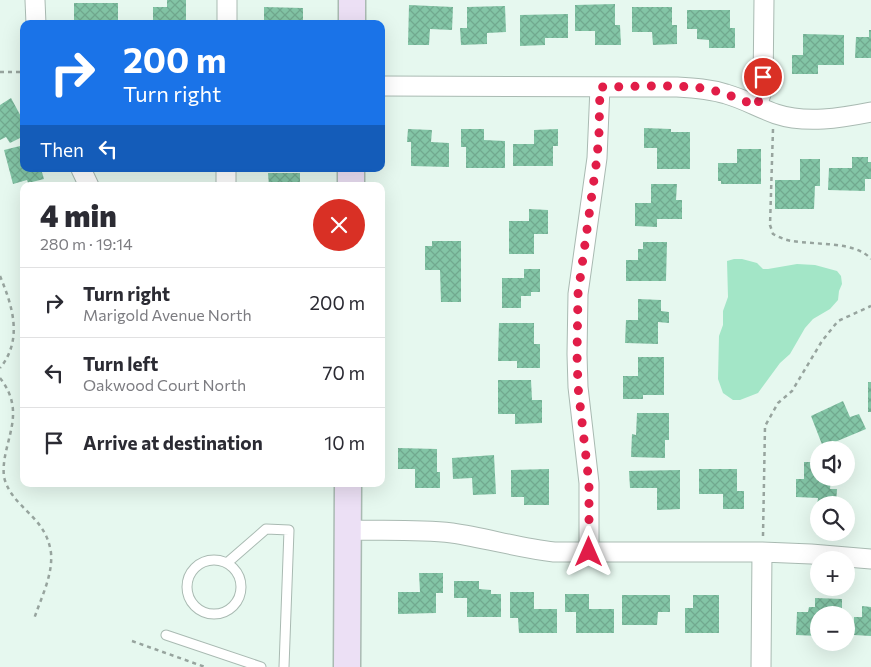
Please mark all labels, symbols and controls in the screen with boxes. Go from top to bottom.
text: 200 m [123,37,226,80]
icon: right [40,40,105,105]
pin [742,56,784,98]
icon: arrive [749,63,777,91]
text: Turn right [123,80,221,107]
icon: left [94,135,122,163]
text: Then [40,138,84,161]
text: 4 min [40,196,117,233]
button: close [313,199,365,251]
text: 280 m · 19:14 [40,234,133,253]
text: Turn right [83,282,170,305]
icon: right [40,289,68,317]
text: 200 m [310,291,365,314]
text: Marigold Avenue North [83,305,252,324]
text: Turn left [83,352,158,375]
icon: left [40,359,68,387]
text: 70 m [322,361,365,384]
text: Oakwood Court North [83,375,246,394]
icon: arrive [40,429,68,457]
text: Arrive at destination [83,431,263,454]
text: 10 m [324,431,365,454]
map controls [810,441,855,651]
button: sound [810,441,855,486]
button: search [810,496,855,541]
position arrow [562,525,614,577]
button: + [810,551,855,596]
button: − [810,606,855,651]

